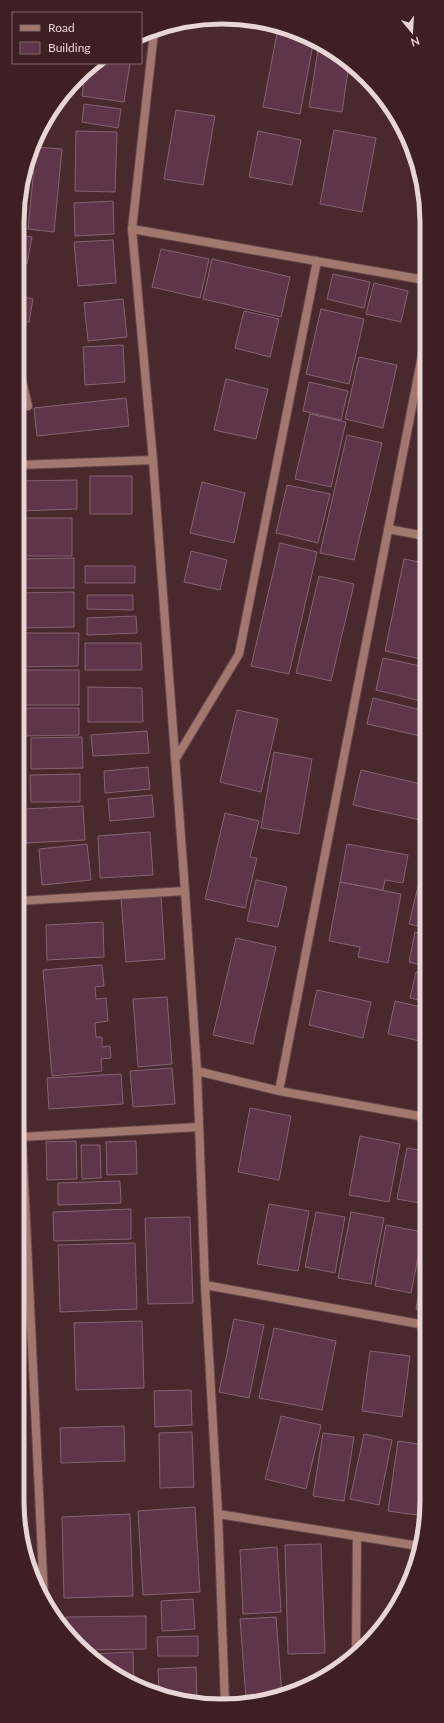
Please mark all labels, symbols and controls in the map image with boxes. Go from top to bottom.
legend [12,12,142,64]
north arrow [392,12,432,52]
text: Road [48,20,75,35]
text: N [409,34,421,49]
text: Building [48,40,91,55]

